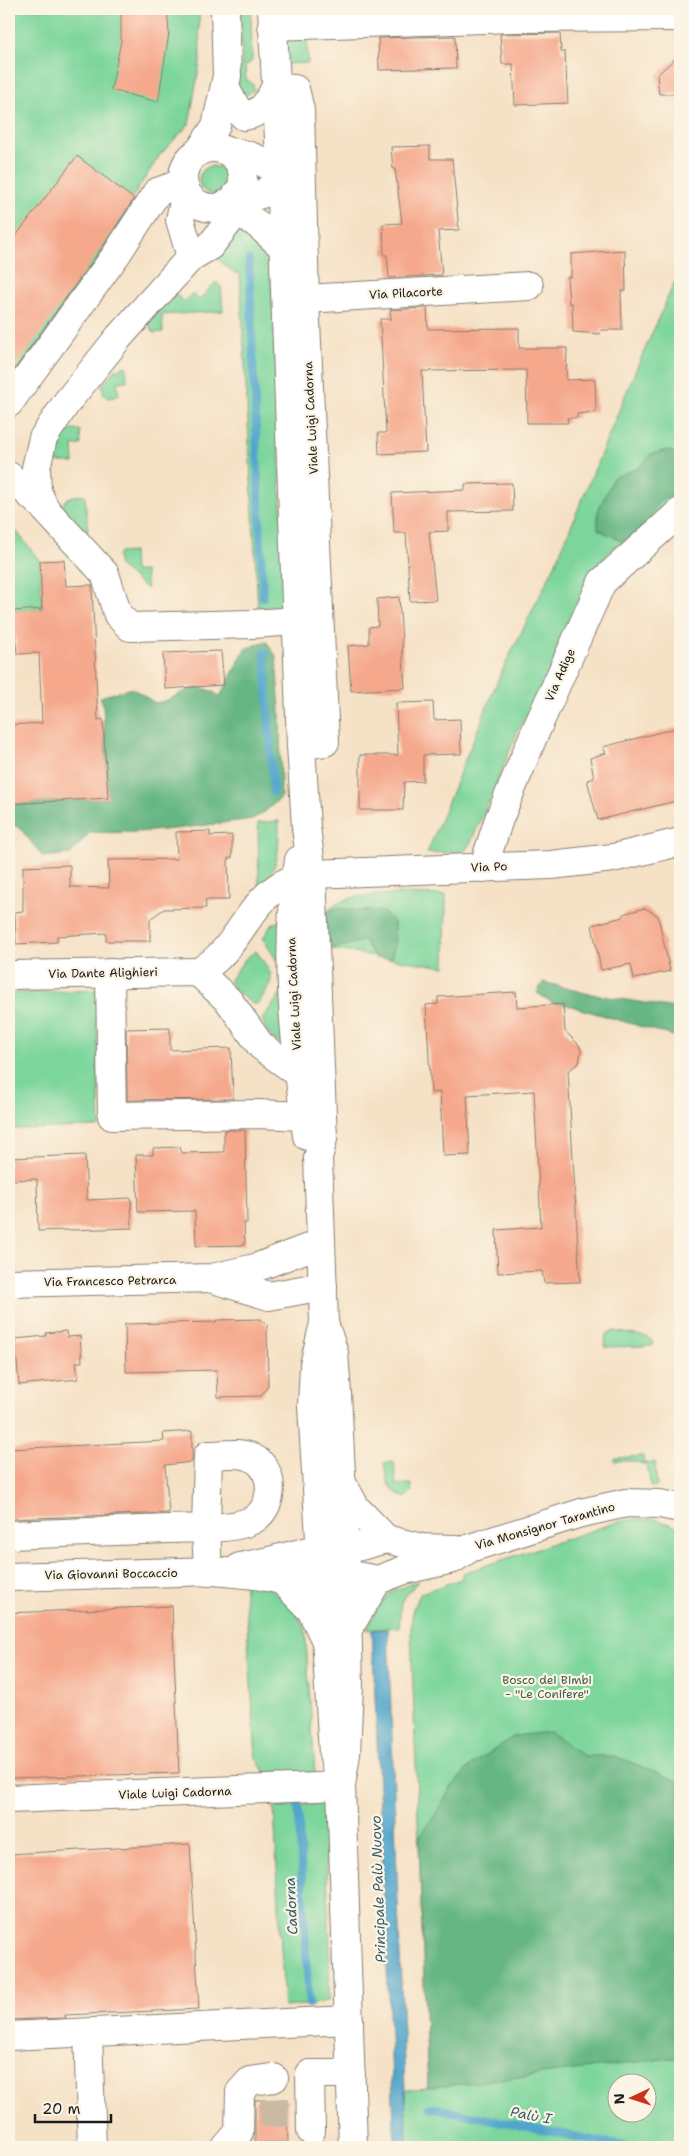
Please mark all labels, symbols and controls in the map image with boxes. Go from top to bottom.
street label: Via Pilacorte [369,283,444,303]
street label: Viale Luigi Cadorna [300,361,322,475]
street label: Via Adige [541,646,579,704]
street label: Via Po [470,858,508,876]
street label: Viale Luigi Cadorna [283,937,305,1051]
street label: Via Dante Alighieri [48,964,158,982]
street label: Via Francesco Petrarca [44,1272,177,1290]
street label: Via Monsignor Tarantino [473,1498,617,1554]
street label: Via Giovanni Boccaccio [44,1565,178,1583]
park label: Bosco dei Bimbi - "Le Conifere" [502,1672,592,1702]
street label: Viale Luigi Cadorna [118,1783,232,1803]
water label: Principale Palù Nuovo [366,1815,390,1963]
water label: Cadorna [281,1877,301,1935]
north arrow [606,2074,656,2124]
scale bar [35,2091,111,2123]
text: N [610,2093,628,2105]
text: 20 m [42,2099,81,2119]
water label: Palù I [509,2102,554,2128]

